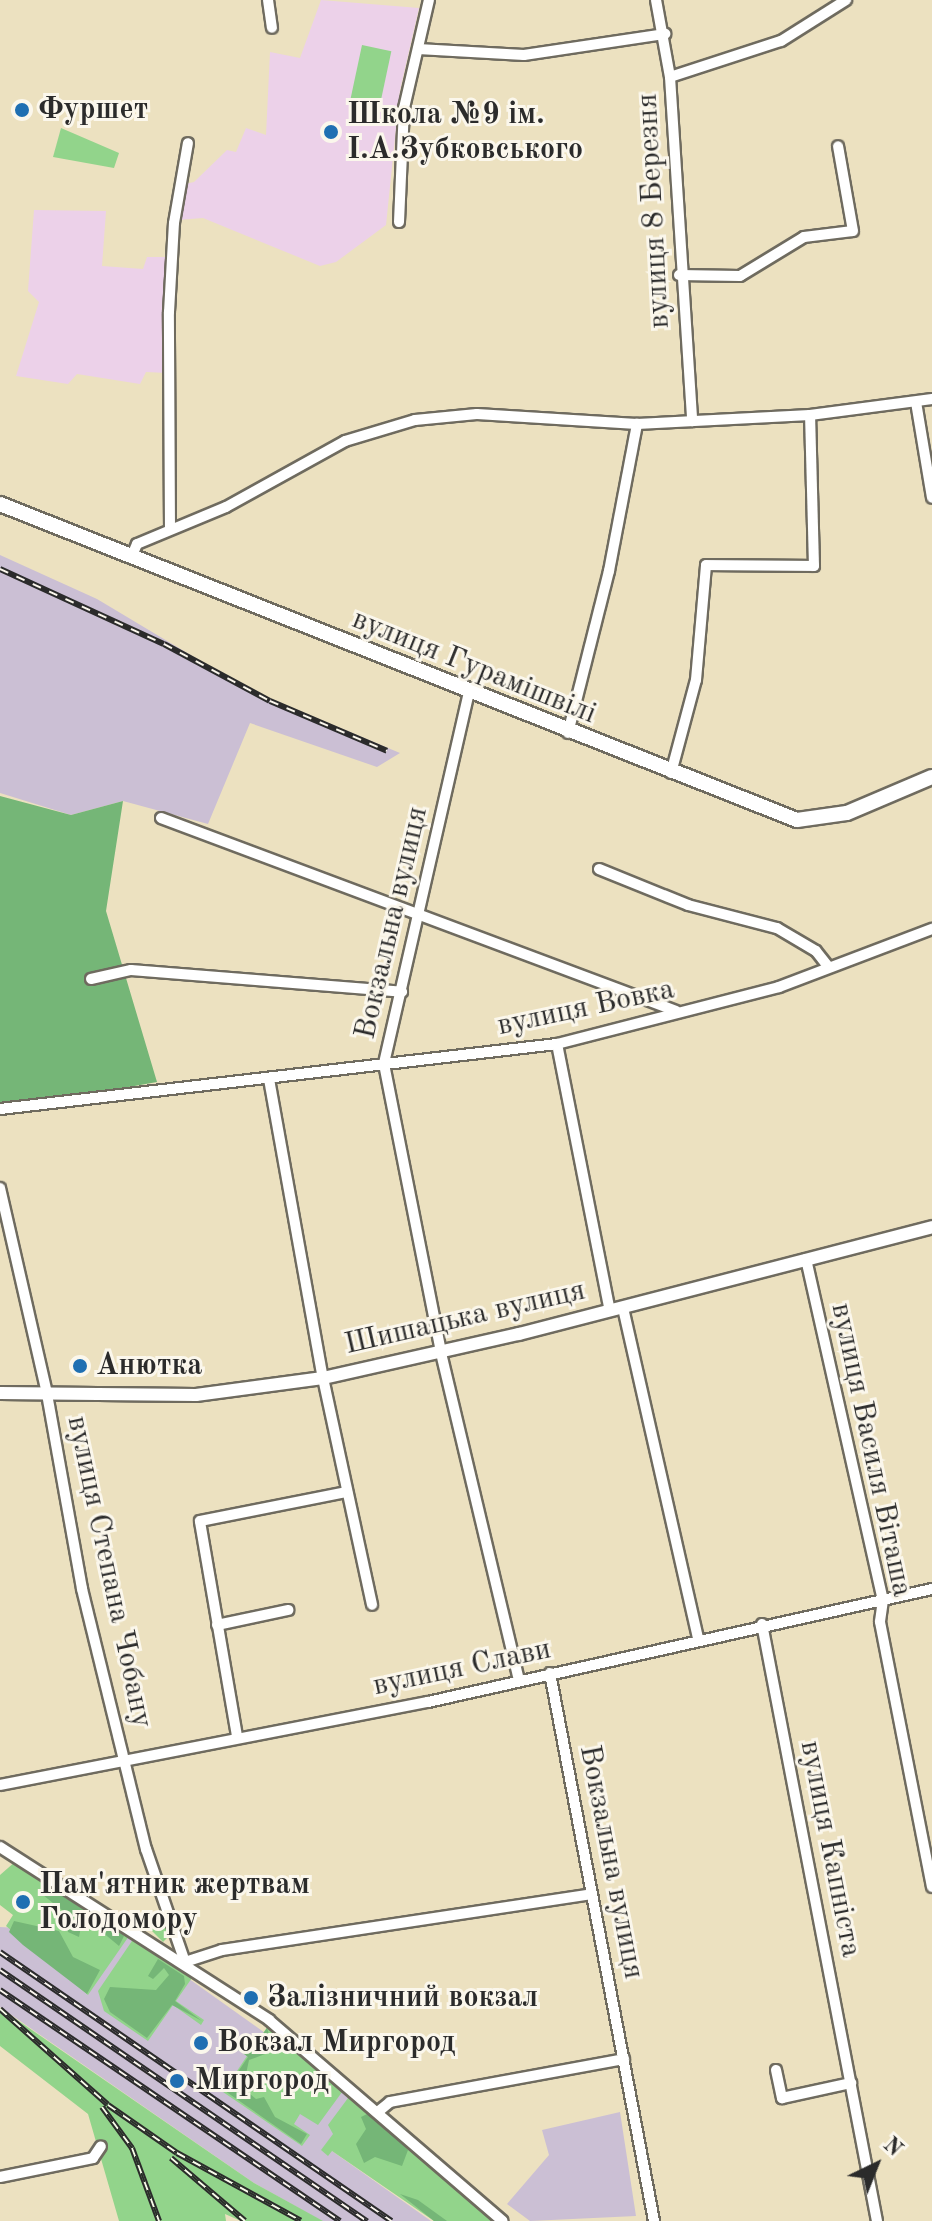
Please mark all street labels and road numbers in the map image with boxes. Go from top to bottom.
street label: вулиця 8 Березня [630,92,678,330]
street label: вулиця Гурамішвілі [347,602,601,732]
street label: Вокзальна вулиця [348,803,436,1043]
street label: вулиця Вовка [494,972,678,1044]
street label: Шишацька вулиця [341,1273,589,1363]
street label: вулиця Василя Віташа [822,1300,920,1600]
street label: вулиця Степана Чобану [58,1413,160,1731]
street label: вулиця Слави [370,1632,554,1704]
street label: вулиця Капніста [791,1738,869,1960]
street label: Вокзальна вулиця [571,1742,651,1982]

